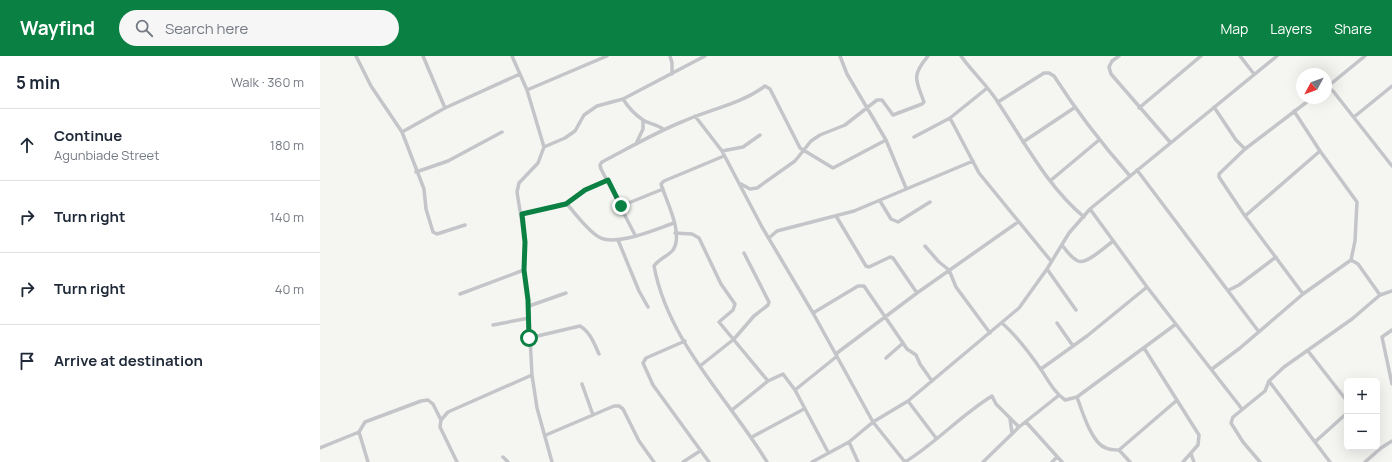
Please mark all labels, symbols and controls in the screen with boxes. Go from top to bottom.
search box [119,10,399,46]
text: Wayfind [20,15,95,41]
icon: search [133,17,155,39]
text: Search here [165,18,248,39]
text: Map [1220,19,1248,38]
text: Layers [1270,19,1312,38]
text: Share [1334,19,1372,38]
north arrow [1296,68,1332,104]
text: 5 min [16,71,60,94]
text: Walk · 360 m [231,73,304,91]
text: Continue [54,125,122,146]
icon: ahead [16,134,38,156]
text: 180 m [270,136,304,154]
text: Agunbiade Street [54,146,159,164]
route end [612,197,630,215]
icon: right [16,206,38,228]
text: Turn right [54,206,125,227]
text: 140 m [270,208,304,226]
icon: right [16,278,38,300]
text: Turn right [54,278,125,299]
text: 40 m [275,280,304,298]
route start [520,329,538,347]
icon: arrive [16,350,38,372]
text: Arrive at destination [54,350,203,371]
map controls [1344,378,1380,450]
button: + [1344,378,1380,414]
button: − [1344,414,1380,450]

